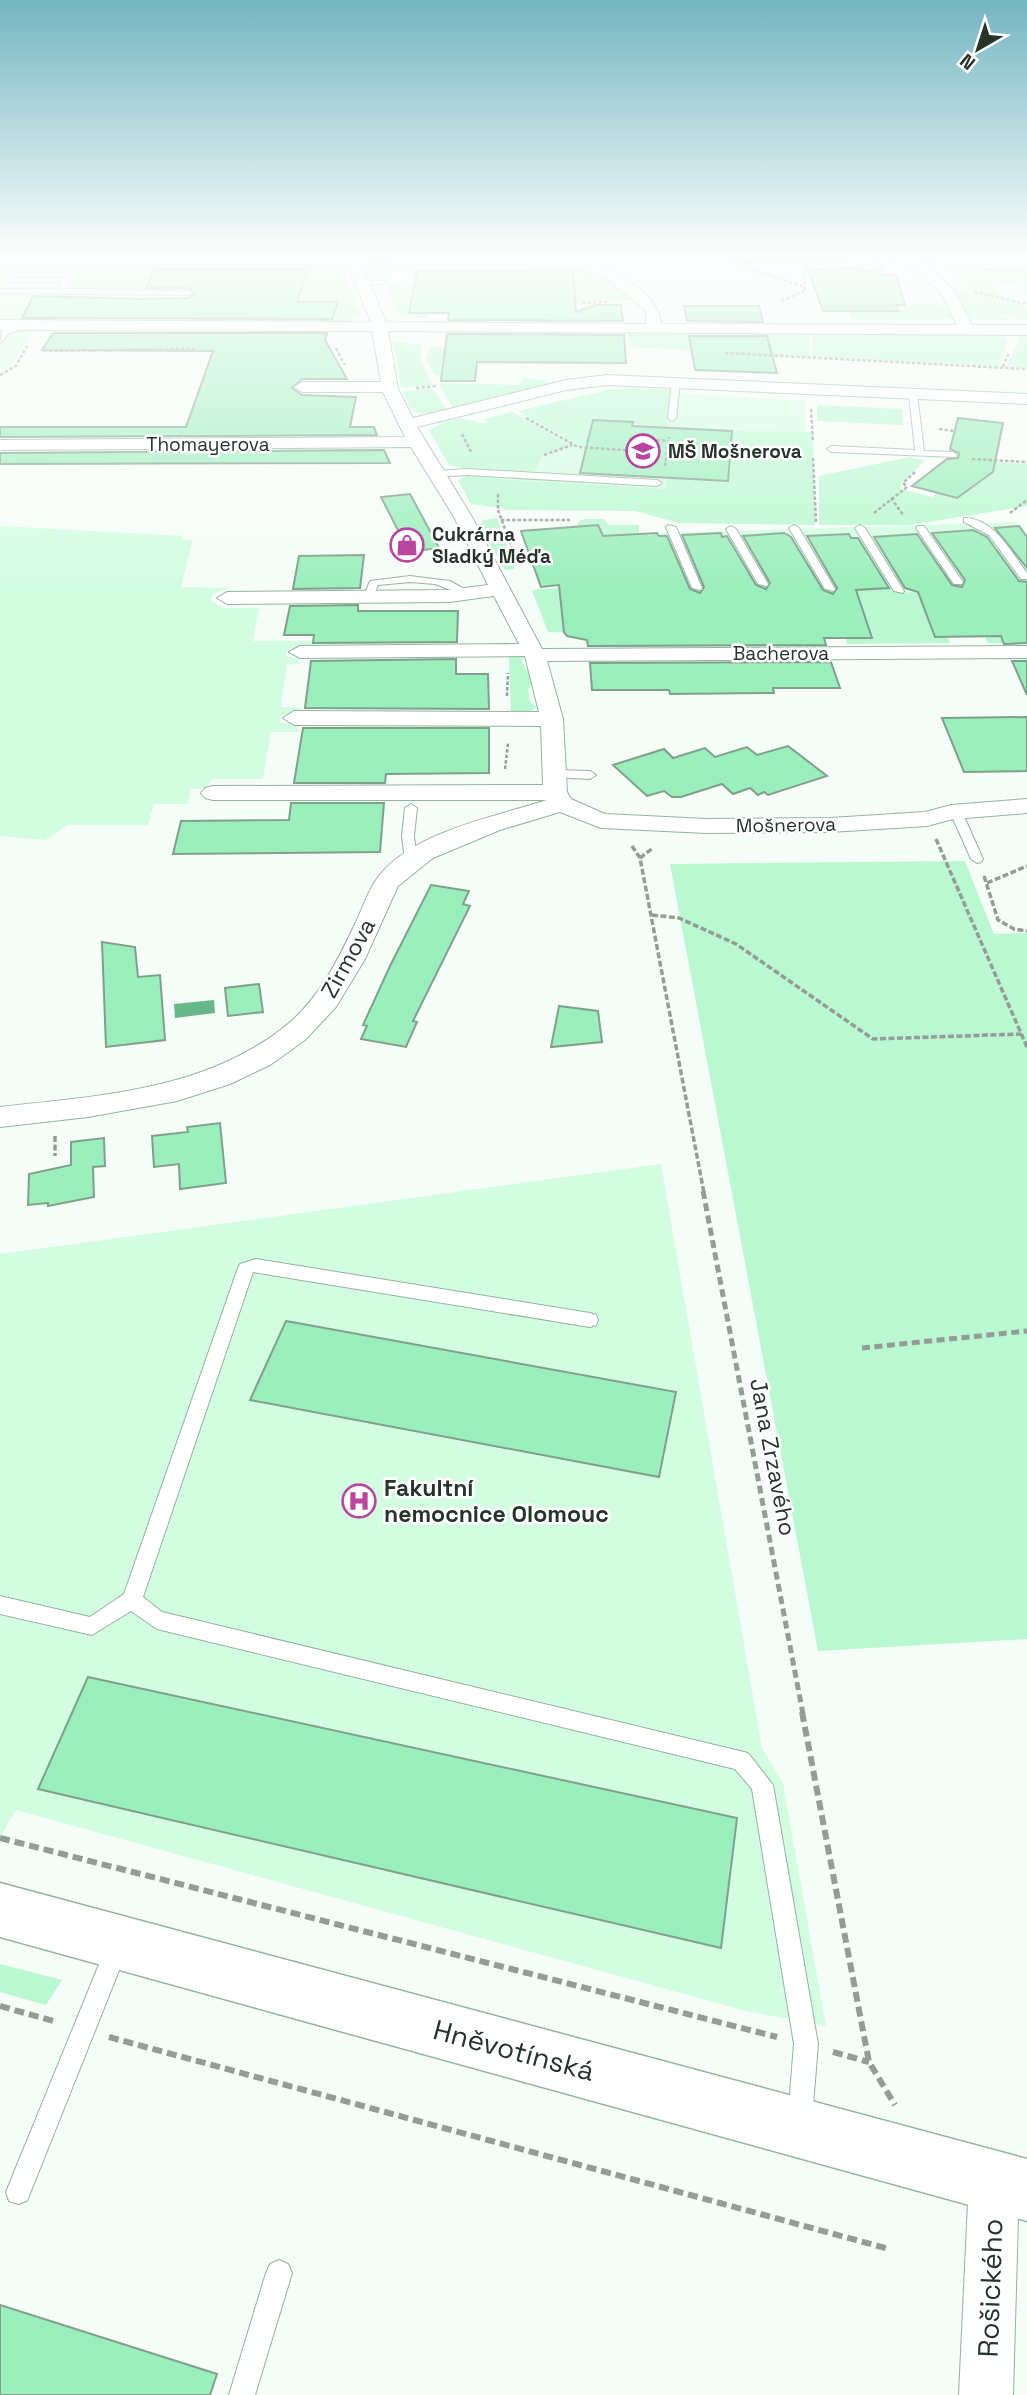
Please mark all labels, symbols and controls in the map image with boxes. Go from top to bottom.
north arrow [943,14,1013,84]
text: N [955,48,980,76]
street label: Thomayerova [146,432,270,457]
school or university icon: MŠ Mošnerova [624,432,662,470]
place label: MŠ Mošnerova [668,439,802,464]
place label: Cukrárna Sladký Méďa [432,522,551,569]
shop icon: Cukrárna Sladký Méďa [388,526,426,564]
street label: Bacherova [733,641,829,666]
street label: Mošnerova [736,812,836,838]
street label: Zirmova [314,913,382,1003]
street label: Jana Zrzavého [743,1376,803,1538]
place label: Fakultní nemocnice Olomouc [384,1473,609,1529]
hospital icon: Fakultní nemocnice Olomouc [340,1482,378,1520]
street label: Hněvotínská [429,2011,599,2089]
street label: Rošického [970,2218,1010,2358]

